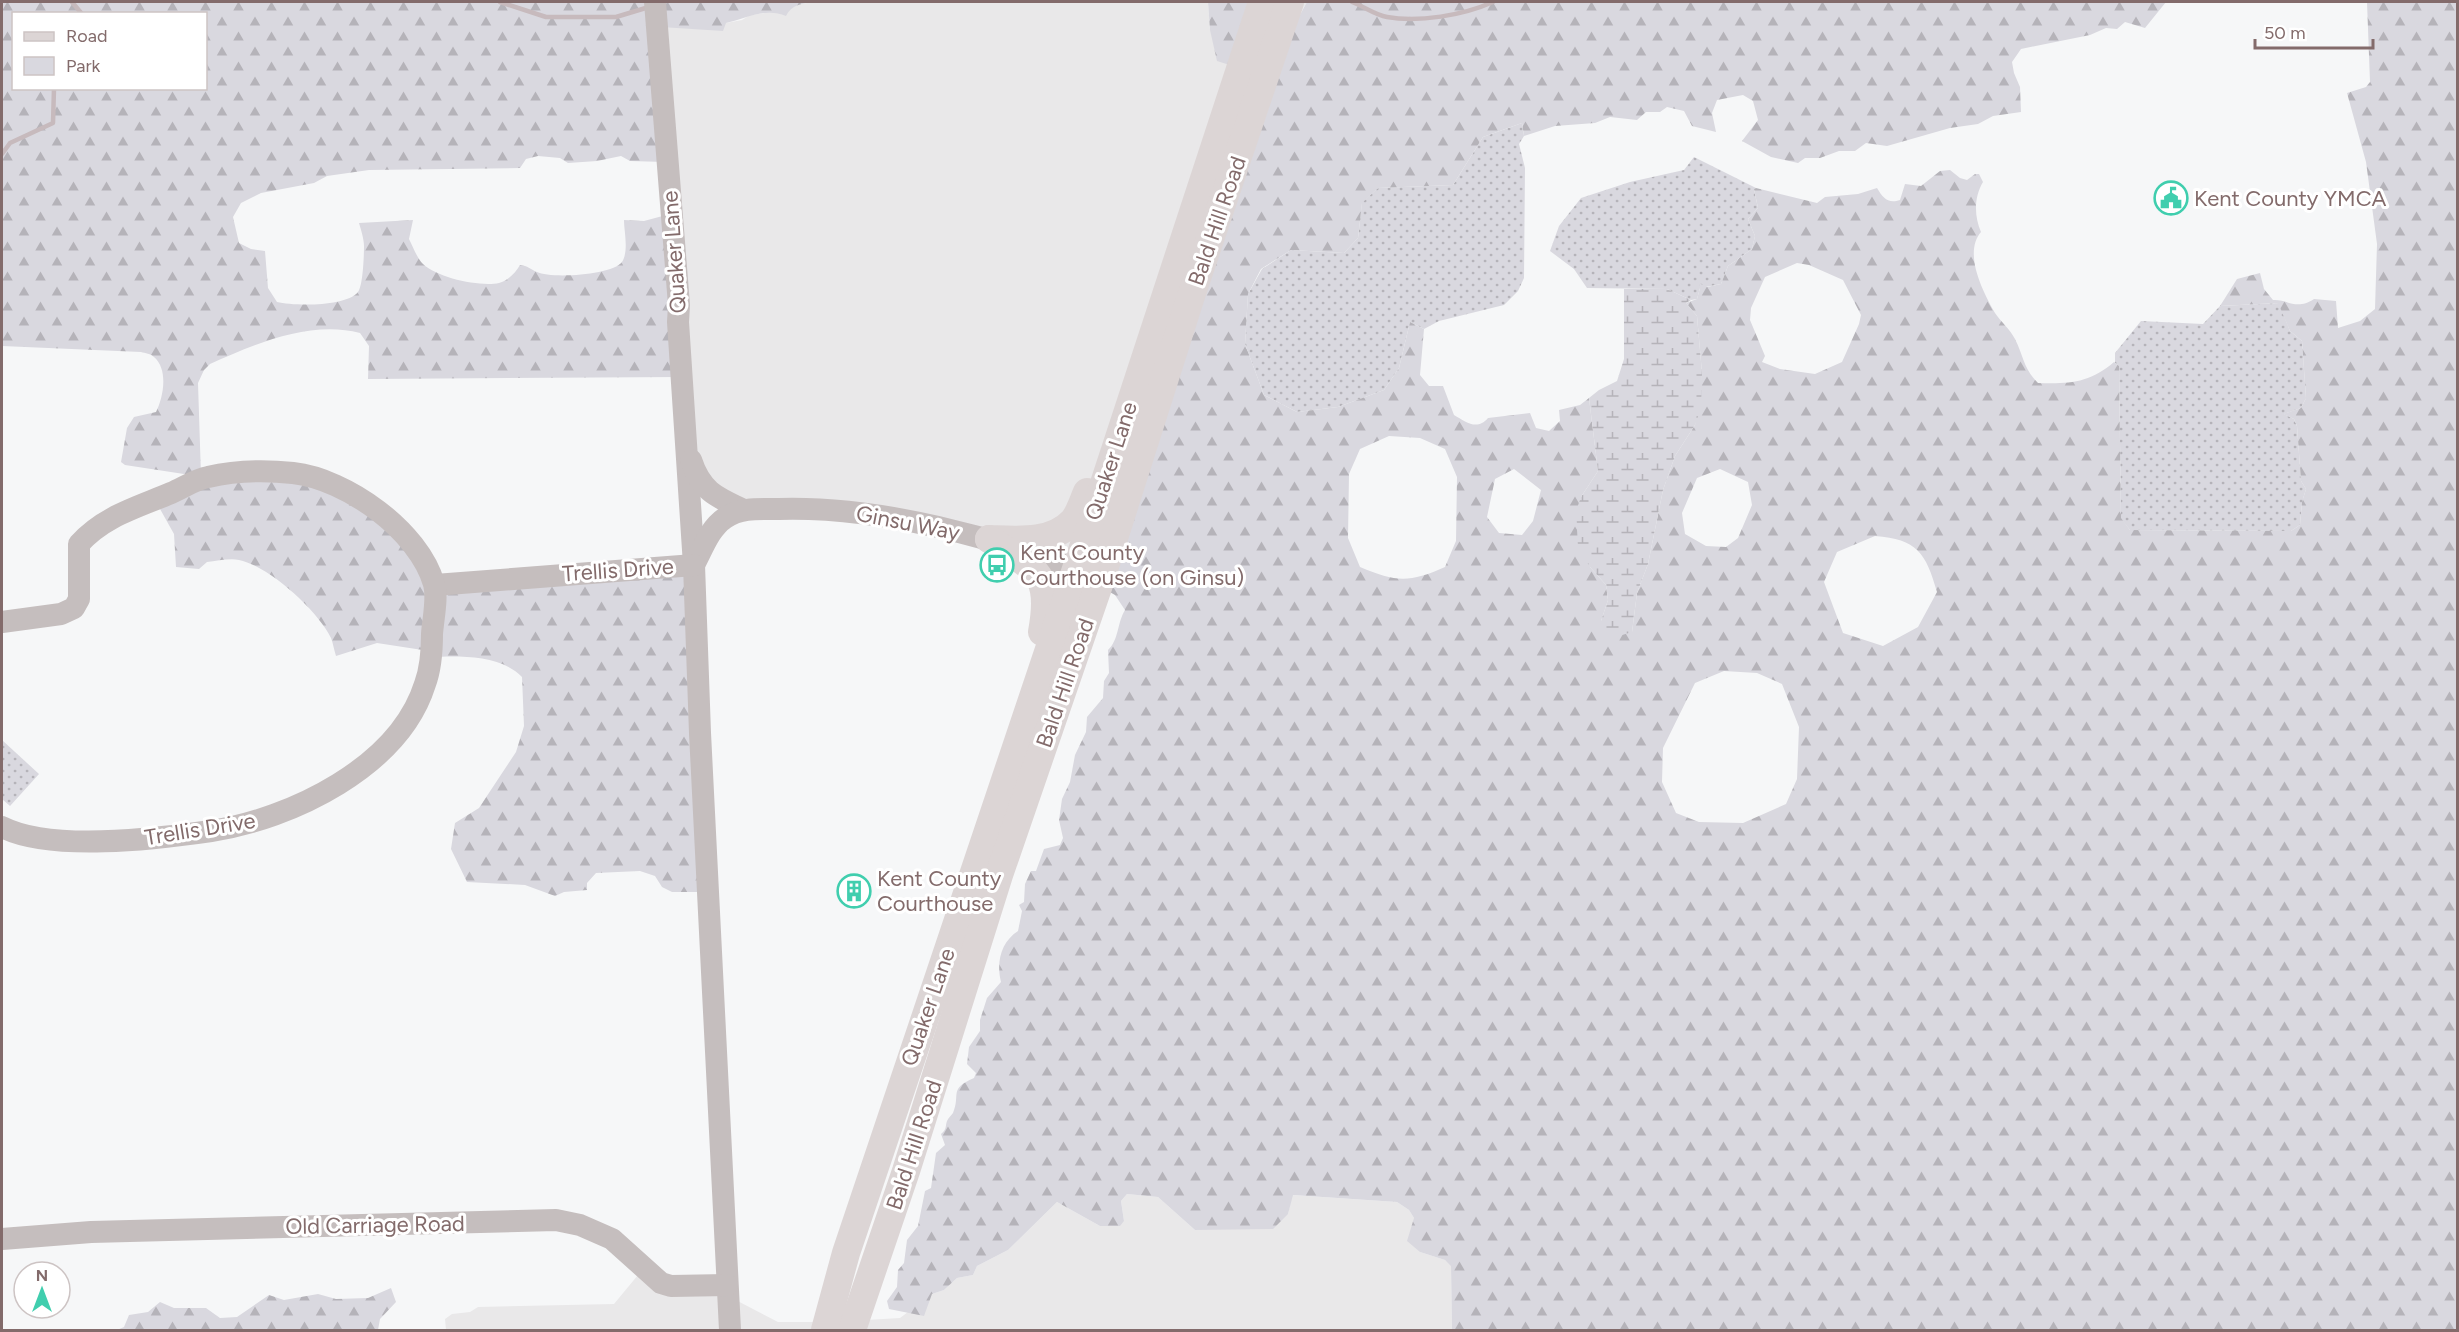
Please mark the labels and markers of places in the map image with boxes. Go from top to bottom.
public building icon: Kent County YMCA [2153,180,2189,216]
place label: Kent County YMCA [2194,185,2387,212]
place label: Kent County Courthouse (on Ginsu) [1020,539,1244,591]
bus stop icon: Kent County Courthouse (on Ginsu) [979,547,1015,583]
place label: Kent County Courthouse [877,865,1002,917]
building icon: Kent County Courthouse [836,873,872,909]

